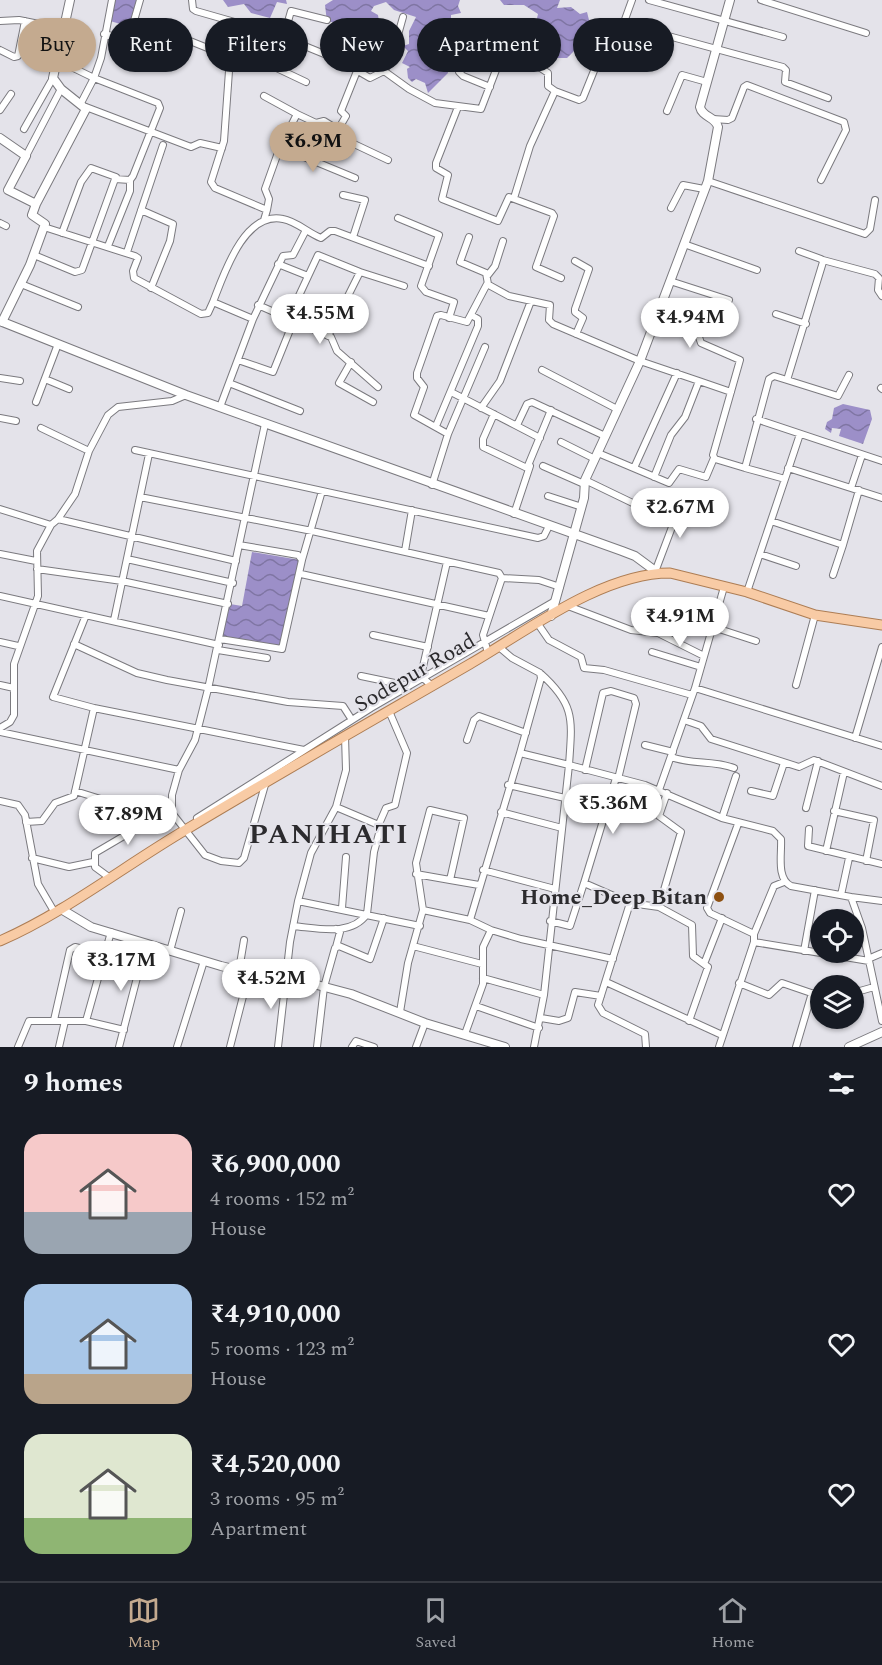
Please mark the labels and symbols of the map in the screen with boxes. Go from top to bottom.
pin: ₹6.9M [271,122,355,173]
pin: ₹4.55M [271,294,369,345]
pin: ₹4.94M [641,298,739,349]
pin: ₹2.67M [631,488,729,539]
pin: ₹4.91M [631,597,729,648]
street label: Sodepur Road [348,625,482,721]
pin: ₹5.36M [564,784,662,835]
pin: ₹7.89M [79,795,177,846]
district label: PANIHATI [249,813,409,856]
place label: Home_Deep Bitan [520,881,707,914]
marker: Home_Deep Bitan [712,890,726,904]
pin: ₹3.17M [72,941,170,992]
pin: ₹4.52M [222,959,320,1010]

